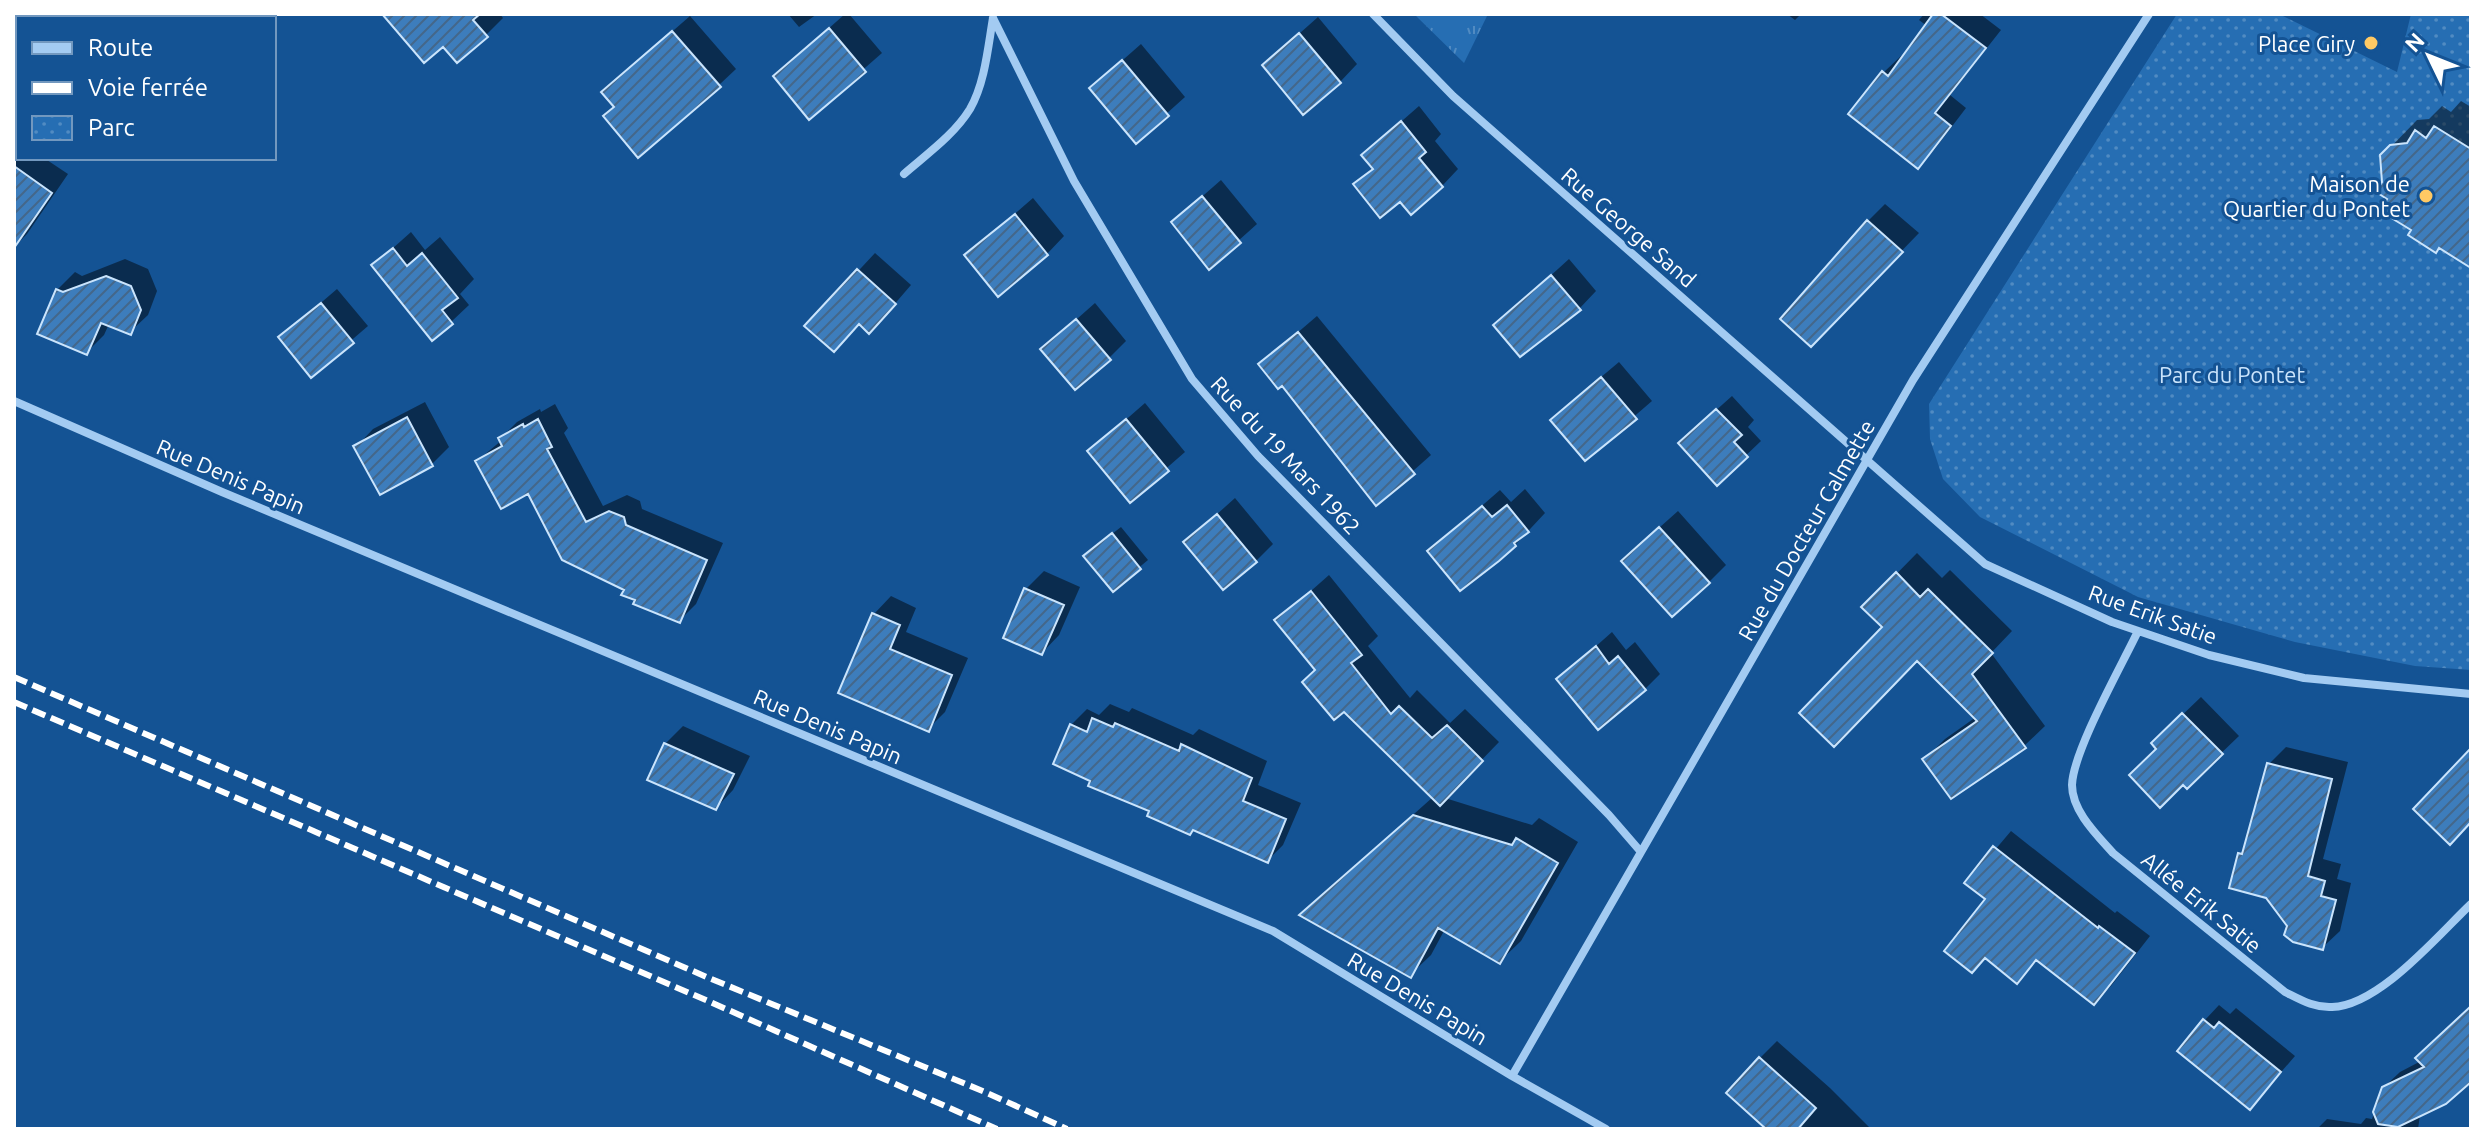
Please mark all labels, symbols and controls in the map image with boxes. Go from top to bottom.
legend [16,16,276,160]
north arrow [2389,16,2469,96]
text: N [2399,27,2429,57]
place label: Place Giry [2258,31,2355,56]
text: Route [88,34,153,61]
marker: Place Giry [2362,34,2380,52]
text: Voie ferrée [88,74,208,101]
text: Parc [88,114,135,141]
street label: Rue George Sand [1557,162,1701,292]
place label: Maison de Quartier du Pontet [2223,171,2410,221]
marker: Maison de Quartier du Pontet [2417,187,2435,205]
park label: Parc du Pontet [2159,362,2305,387]
street label: Rue du 19 Mars 1962 [1206,371,1366,539]
street label: Rue du Docteur Calmette [1733,415,1879,645]
street label: Rue Denis Papin [153,433,309,519]
street label: Rue Erik Satie [2085,579,2221,649]
street label: Rue Denis Papin [750,683,906,769]
street label: Allée Erik Satie [2137,846,2267,958]
street label: Rue Denis Papin [1344,946,1492,1050]

